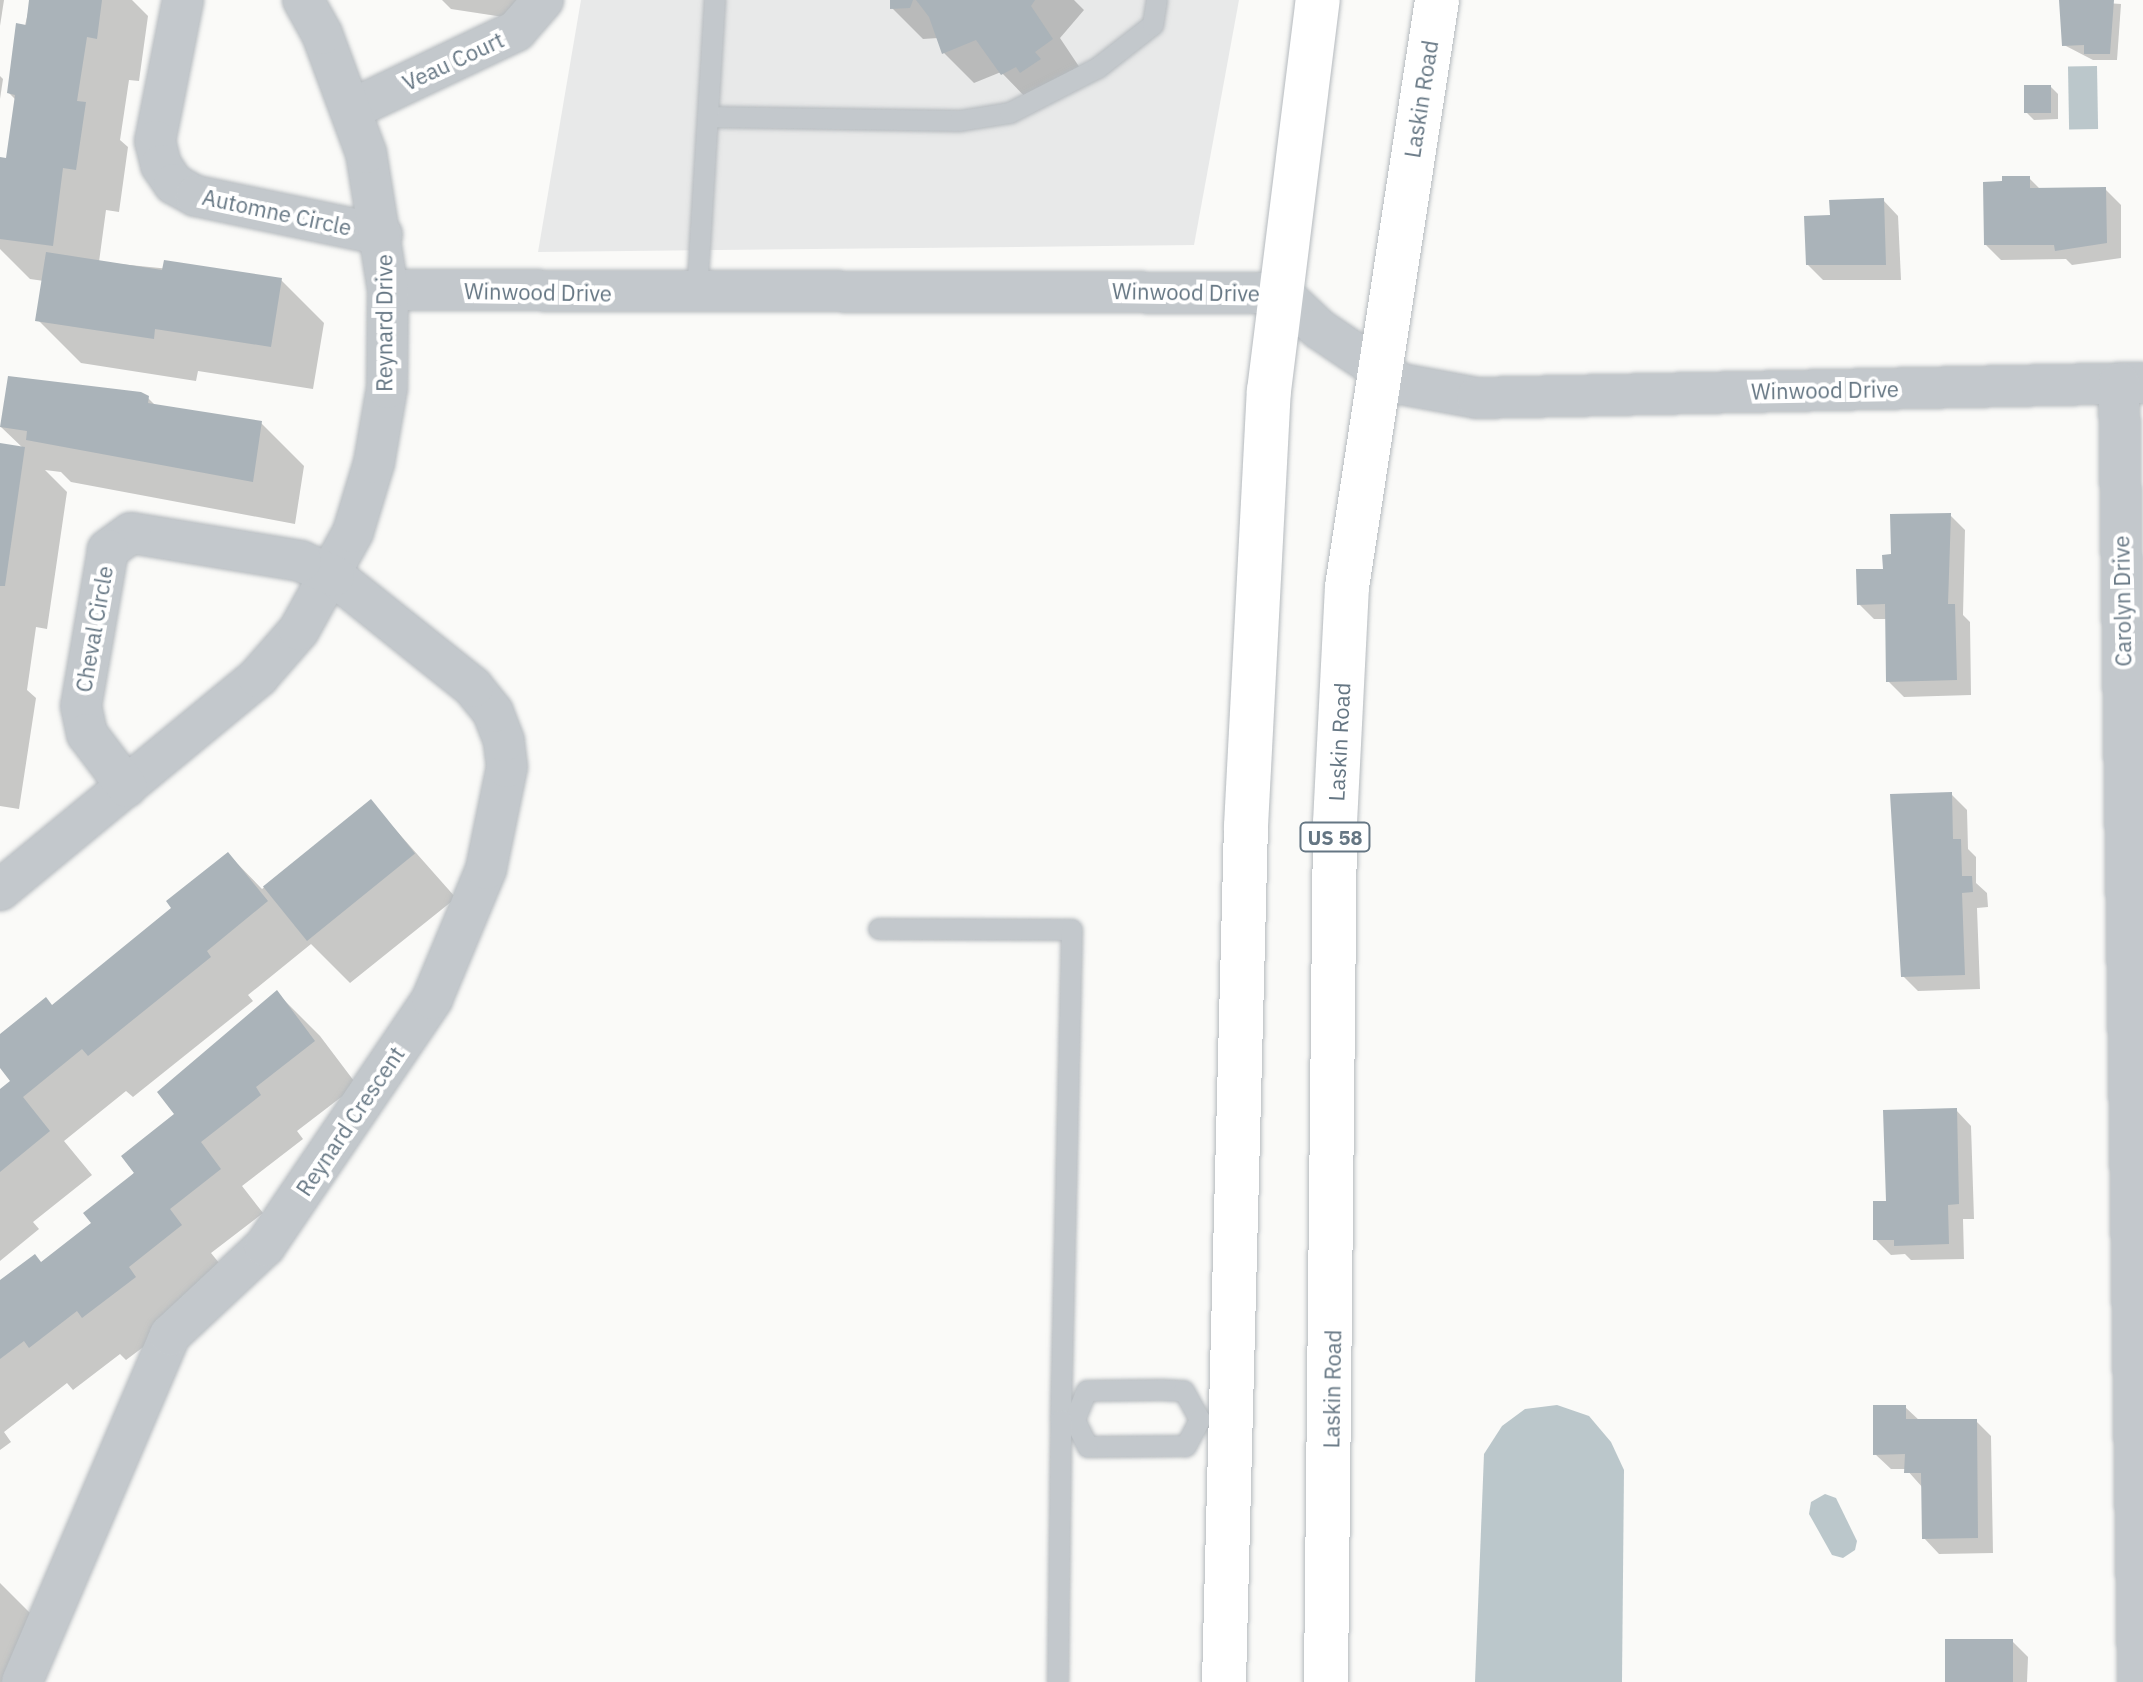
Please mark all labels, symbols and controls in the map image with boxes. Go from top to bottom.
street label: Veau Court [398,26,508,96]
street label: Laskin Road [1399,38,1443,160]
street label: Automne Circle [200,183,354,241]
street label: Reynard Drive [371,254,397,392]
street label: Winwood Drive [464,278,612,306]
street label: Winwood Drive [1112,278,1260,306]
street label: Winwood Drive [1751,376,1899,404]
street label: Carolyn Drive [2108,535,2136,667]
street label: Cheval Circle [70,564,118,694]
street label: Laskin Road [1323,682,1355,802]
road number: US 58 [1299,821,1371,853]
street label: Reynard Crescent [290,1041,410,1201]
street label: Laskin Road [1318,1329,1346,1449]

